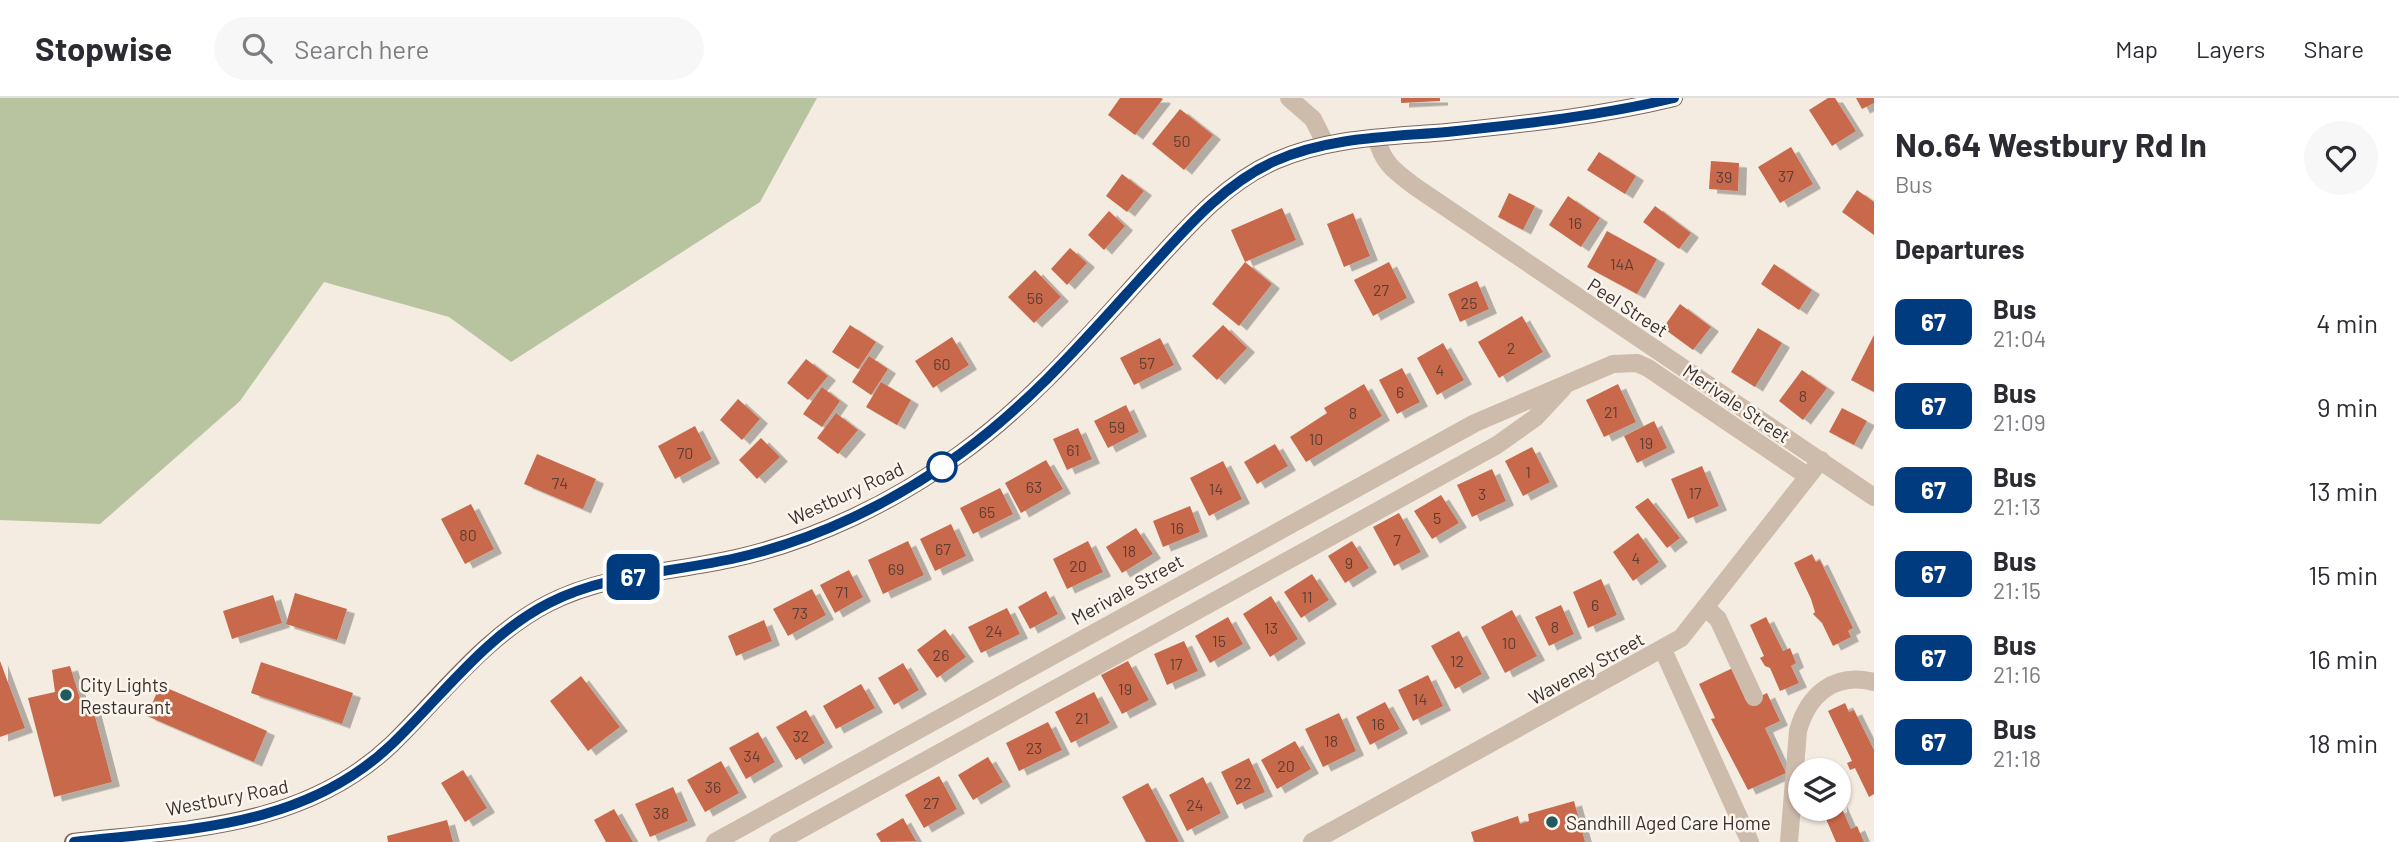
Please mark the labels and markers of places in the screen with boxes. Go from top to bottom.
unlabelled marker [927,452,957,482]
place label: City Lights Restaurant [80,673,171,718]
marker: City Lights Restaurant [58,687,74,703]
place label: Sandhill Aged Care Home [1566,811,1771,834]
marker: Sandhill Aged Care Home [1544,814,1560,830]

